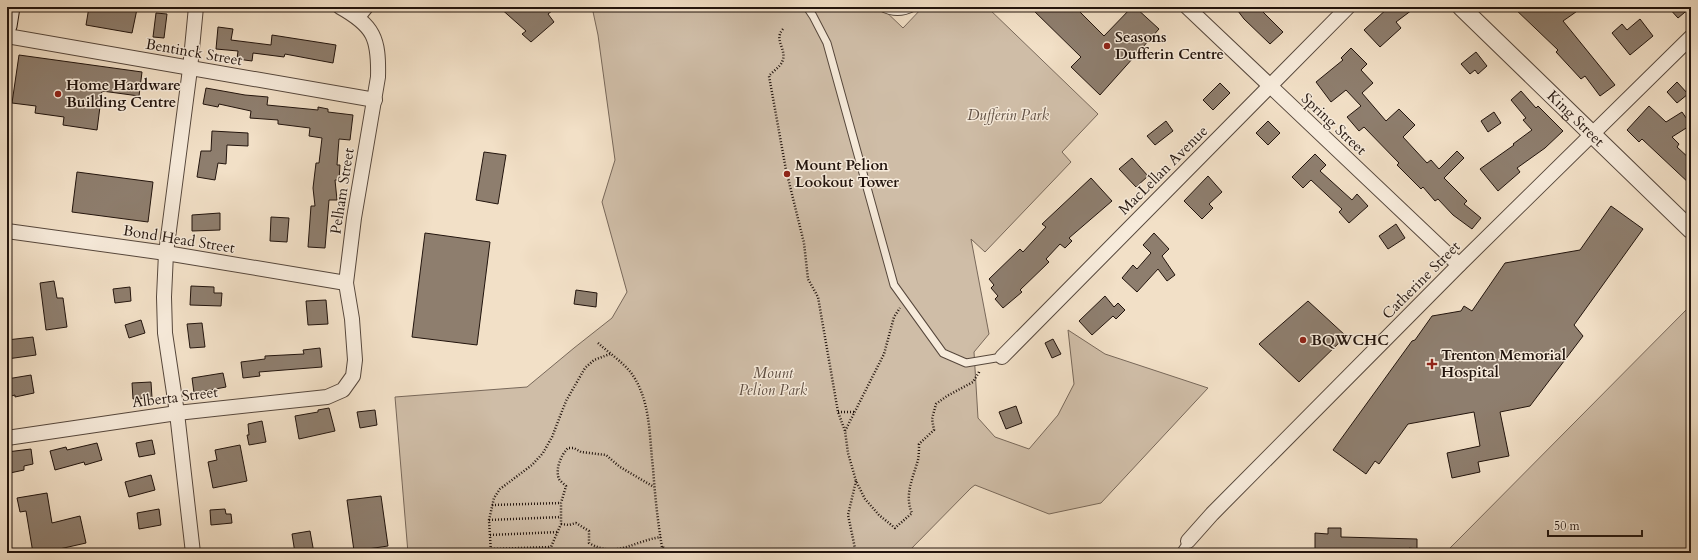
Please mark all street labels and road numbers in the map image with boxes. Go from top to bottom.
street label: Bentinck Street [144,34,244,70]
street label: King Street [1543,86,1609,151]
street label: Spring Street [1297,89,1371,160]
street label: MacLellan Avenue [1114,121,1212,219]
street label: Pelham Street [325,146,359,236]
street label: Bond Head Street [122,220,237,258]
street label: Catherine Street [1378,236,1465,323]
street label: Alberta Street [131,382,219,412]

